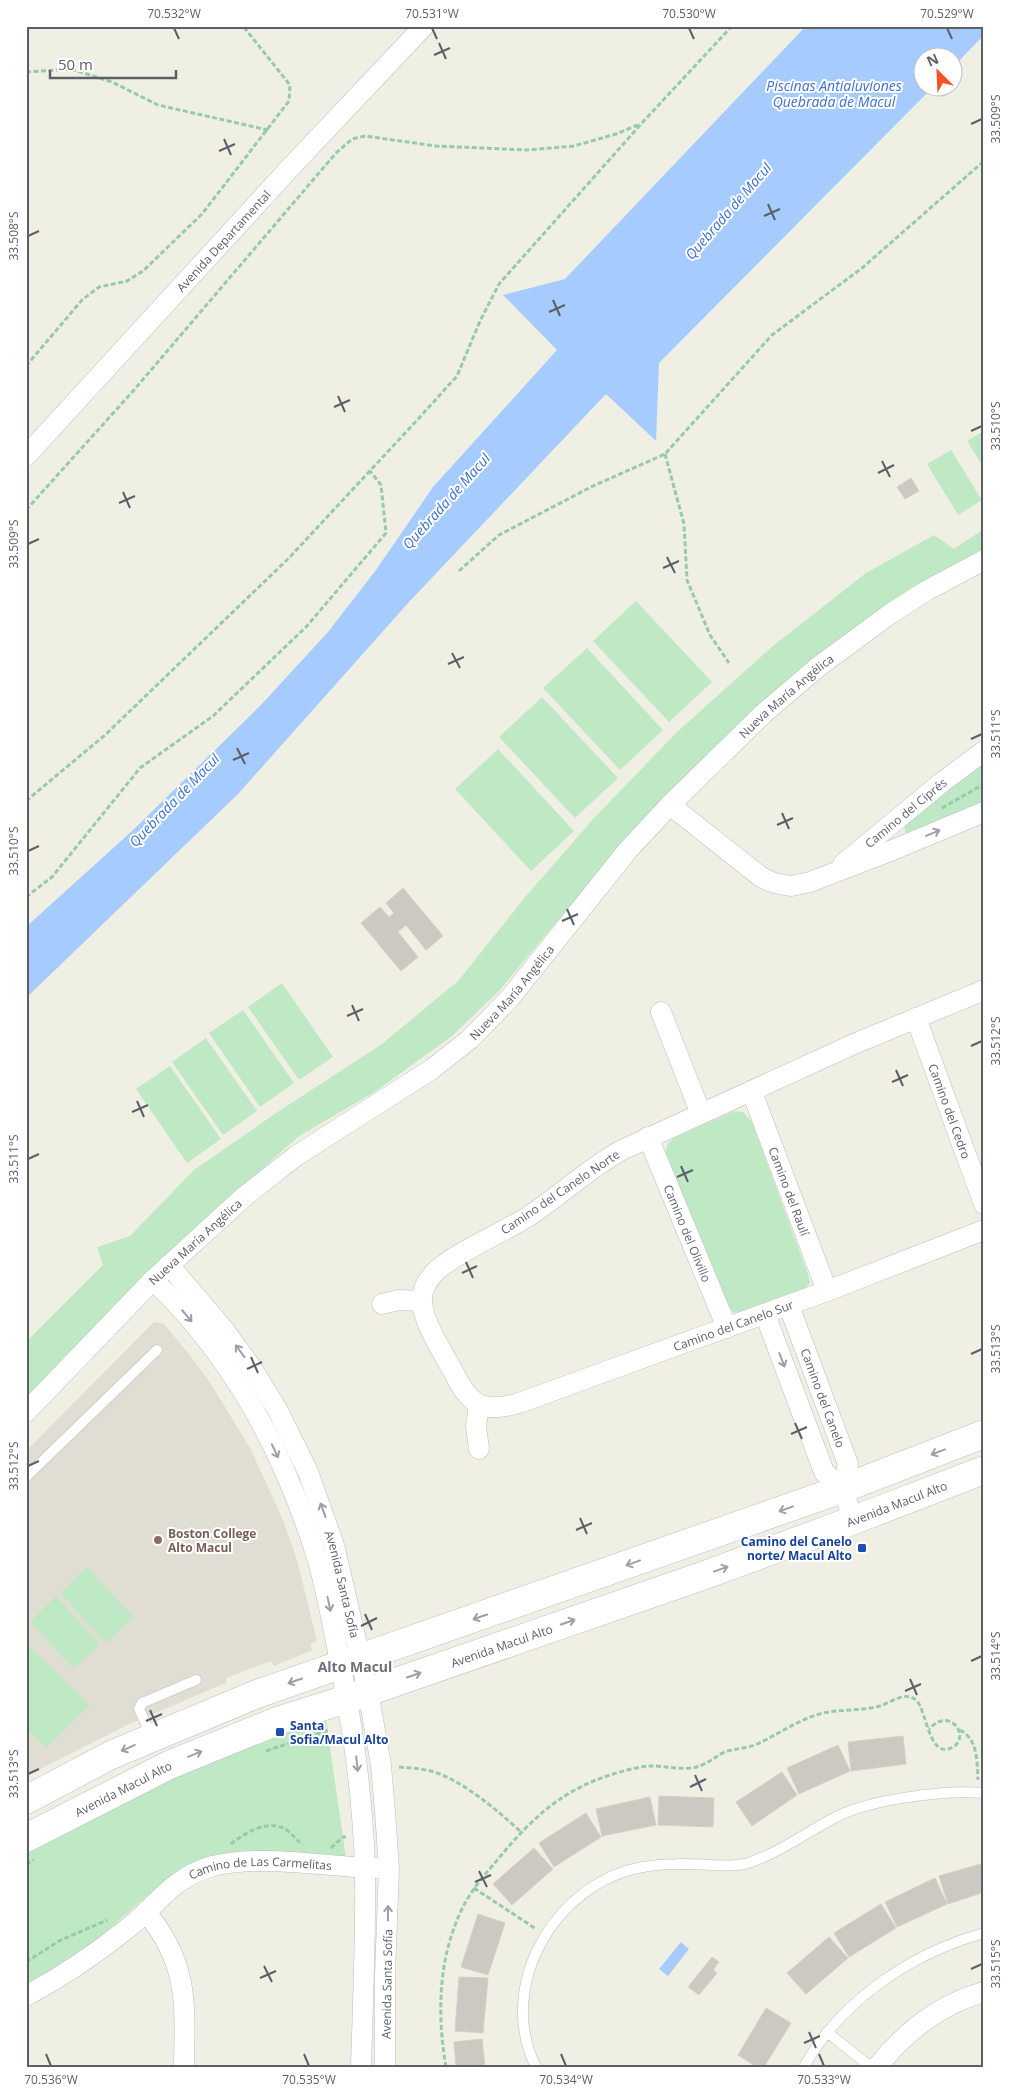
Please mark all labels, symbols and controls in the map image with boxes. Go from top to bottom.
text: 70.532°W [147,5,201,22]
text: 70.531°W [405,5,459,22]
text: 70.530°W [662,5,716,22]
text: 70.529°W [920,5,974,22]
scale bar [50,48,176,80]
north arrow [912,48,962,98]
text: N [923,49,942,71]
text: 50 m [58,54,93,74]
water label: Piscinas Antialuviones Quebrada de Macul [766,76,902,111]
text: 33.509°S [987,94,1004,144]
water label: Quebrada de Macul [681,158,776,263]
street label: Avenida Departamental [172,186,274,295]
text: 33.508°S [5,211,22,261]
text: 33.510°S [987,401,1004,451]
water label: Quebrada de Macul [398,449,494,553]
text: 33.509°S [5,519,22,569]
street label: Nueva María Angélica [735,650,837,742]
text: 33.511°S [987,709,1004,759]
water label: Quebrada de Macul [125,749,224,851]
street label: Camino del Ciprés [861,773,950,851]
text: 33.510°S [5,826,22,876]
one-way arrow [925,828,940,838]
street label: Nueva María Angélica [465,941,558,1043]
text: 33.512°S [987,1016,1004,1066]
street label: Camino del Cedro [925,1061,975,1161]
text: 33.511°S [5,1134,22,1184]
street label: Camino del Raulí [765,1144,814,1239]
street label: Camino del Canelo Norte [497,1146,623,1238]
street label: Camino del Olivillo [660,1182,715,1284]
street label: Nueva María Angélica [145,1195,245,1289]
street label: Camino del Canelo Sur [671,1295,796,1355]
one-way arrow [181,1309,192,1322]
text: 33.513°S [987,1324,1004,1374]
one-way arrow [235,1344,245,1358]
street label: Camino del Canelo [797,1346,850,1450]
one-way arrow [778,1352,787,1367]
text: 33.512°S [5,1441,22,1491]
one-way arrow [271,1443,281,1458]
one-way arrow [931,1448,946,1457]
street label: Avenida Macul Alto [844,1476,950,1531]
one-way arrow [318,1503,327,1519]
one-way arrow [779,1505,795,1514]
place label: Boston College Alto Macul [168,1525,256,1556]
street label: Avenida Santa Sofía [321,1528,364,1639]
place label: Camino del Canelo norte/ Macul Alto [741,1533,852,1564]
marker: Boston College Alto Macul [152,1534,164,1546]
marker: Camino del Canelo norte/ Macul Alto [856,1542,868,1554]
one-way arrow [626,1559,641,1568]
one-way arrow [713,1564,728,1573]
one-way arrow [325,1596,334,1612]
one-way arrow [473,1613,488,1622]
one-way arrow [560,1617,575,1626]
street label: Avenida Macul Alto [448,1620,555,1671]
text: 33.514°S [987,1631,1004,1681]
district label: Alto Macul [318,1657,392,1676]
one-way arrow [406,1670,422,1679]
one-way arrow [287,1677,303,1686]
place label: Santa Sofia/Macul Alto [290,1717,389,1748]
marker: Santa Sofia/Macul Alto [274,1726,286,1738]
one-way arrow [121,1743,136,1753]
text: 33.513°S [5,1749,22,1799]
one-way arrow [188,1749,203,1758]
one-way arrow [352,1756,362,1772]
street label: Avenida Macul Alto [72,1757,174,1820]
street label: Camino de Las Carmelitas [185,1852,333,1883]
one-way arrow [383,1905,393,1922]
street label: Avenida Santa Sofía [378,1929,396,2039]
text: 33.515°S [987,1939,1004,1989]
text: 70.536°W [24,2071,78,2088]
text: 70.535°W [282,2071,336,2088]
text: 70.534°W [539,2071,593,2088]
text: 70.533°W [797,2071,851,2088]

